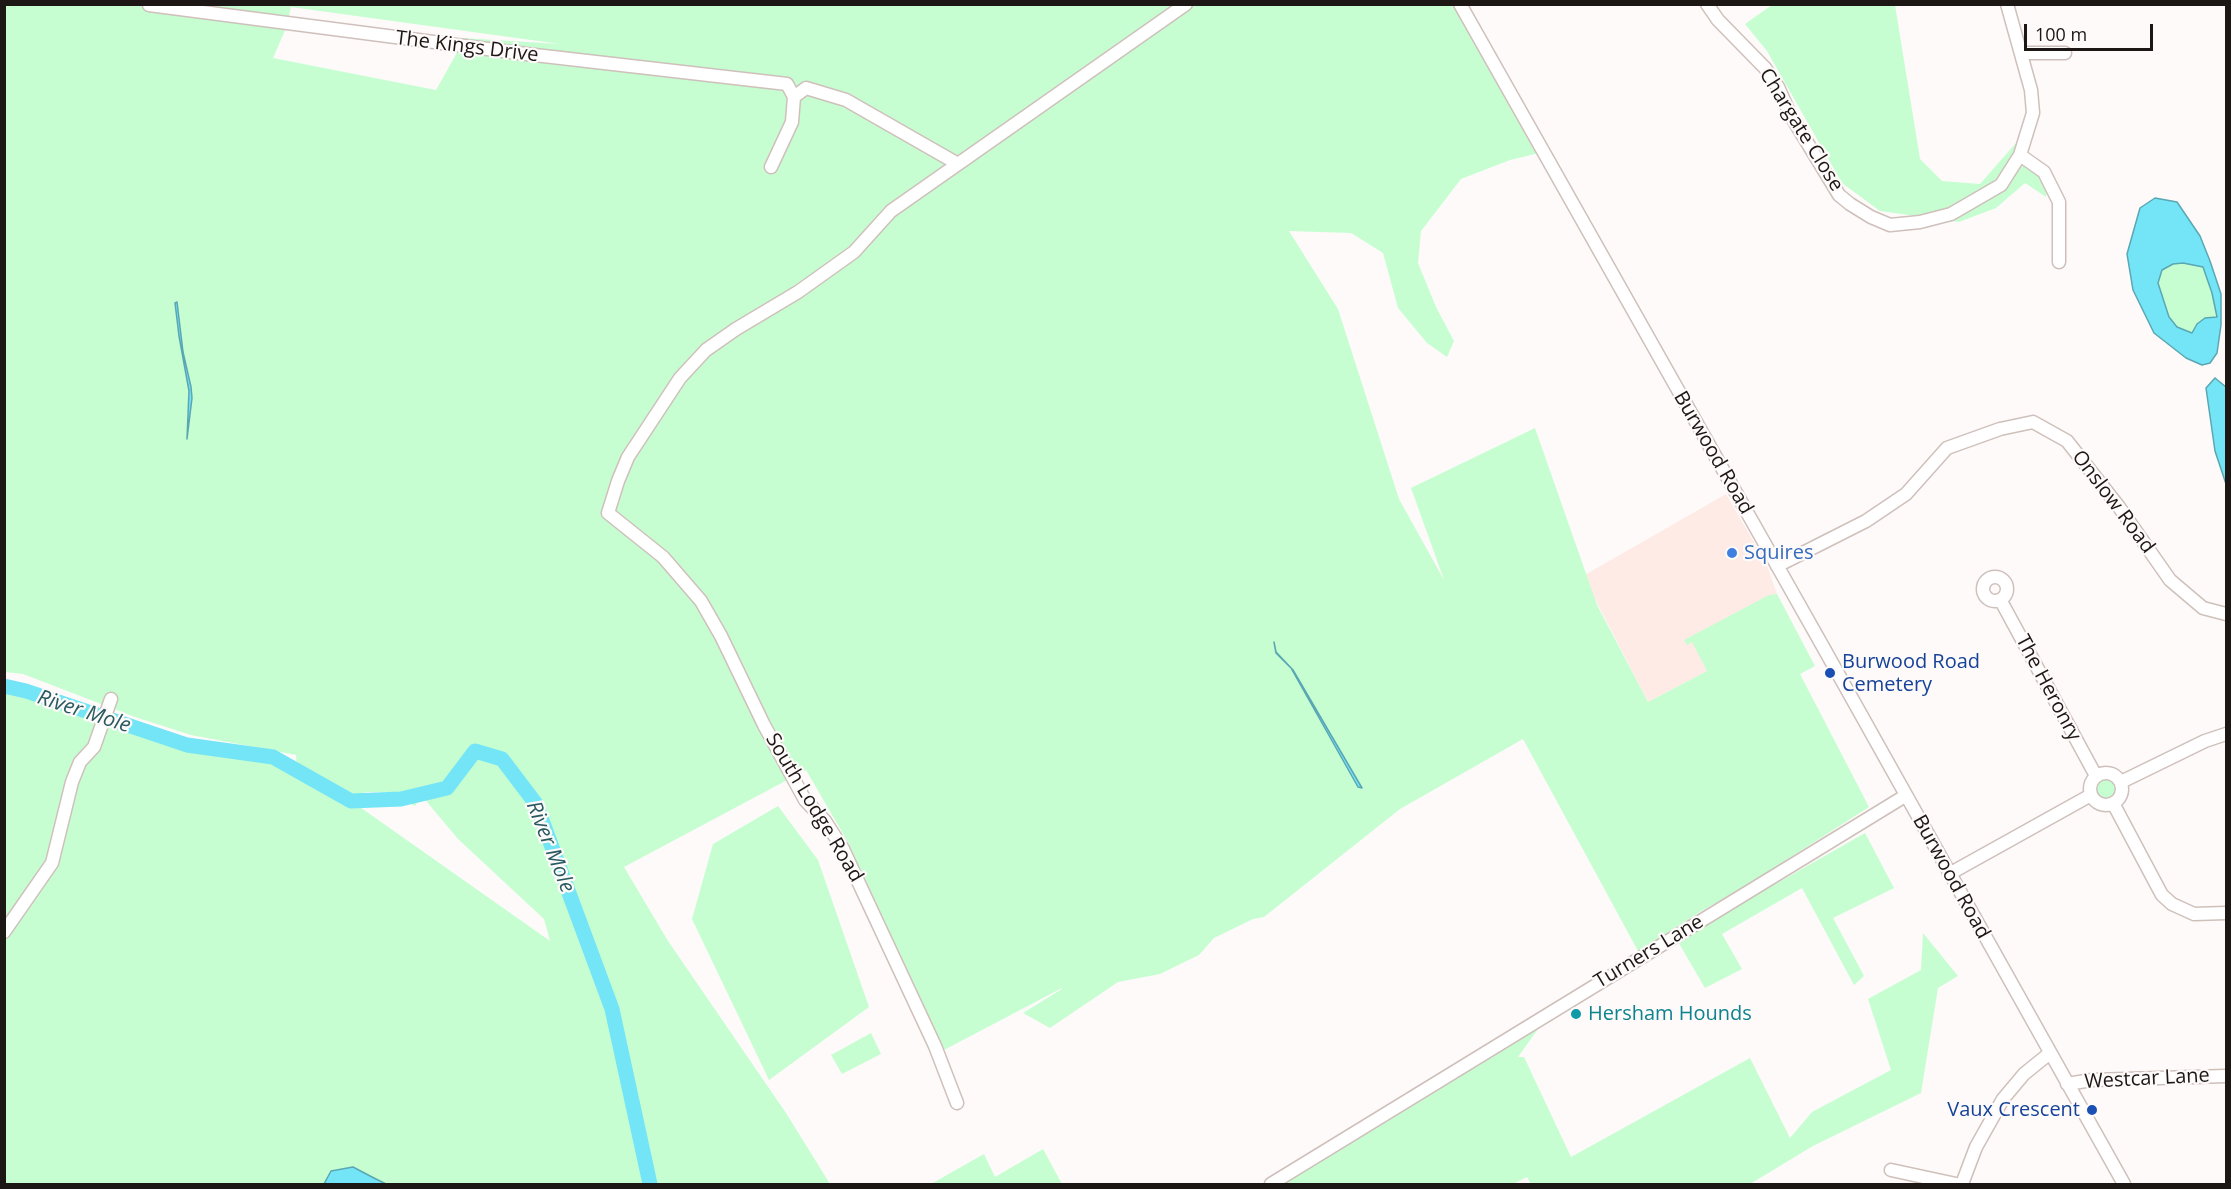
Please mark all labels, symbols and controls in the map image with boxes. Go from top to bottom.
scale bar [2027,12,2156,50]
text: 100 m [2035,22,2087,46]
street label: The Kings Drive [394,26,540,68]
street label: Chargate Close [1754,64,1848,196]
street label: Burwood Road [1668,387,1758,519]
street label: Onslow Road [2066,446,2160,558]
place label: Squires [1744,541,1813,565]
marker: Squires [1725,546,1739,560]
street label: The Heronry [2010,631,2086,745]
place label: Burwood Road Cemetery [1842,650,1980,697]
marker: Burwood Road Cemetery [1823,666,1837,680]
water label: River Mole [34,685,134,739]
street label: South Lodge Road [760,729,868,887]
water label: River Mole [520,798,580,896]
street label: Burwood Road [1907,811,1995,943]
street label: Turners Lane [1590,910,1708,994]
place label: Hersham Hounds [1588,1002,1752,1026]
marker: Hersham Hounds [1569,1007,1583,1021]
street label: Westcar Lane [2084,1064,2210,1094]
place label: Vaux Crescent [1947,1098,2080,1122]
marker: Vaux Crescent [2085,1103,2099,1117]

